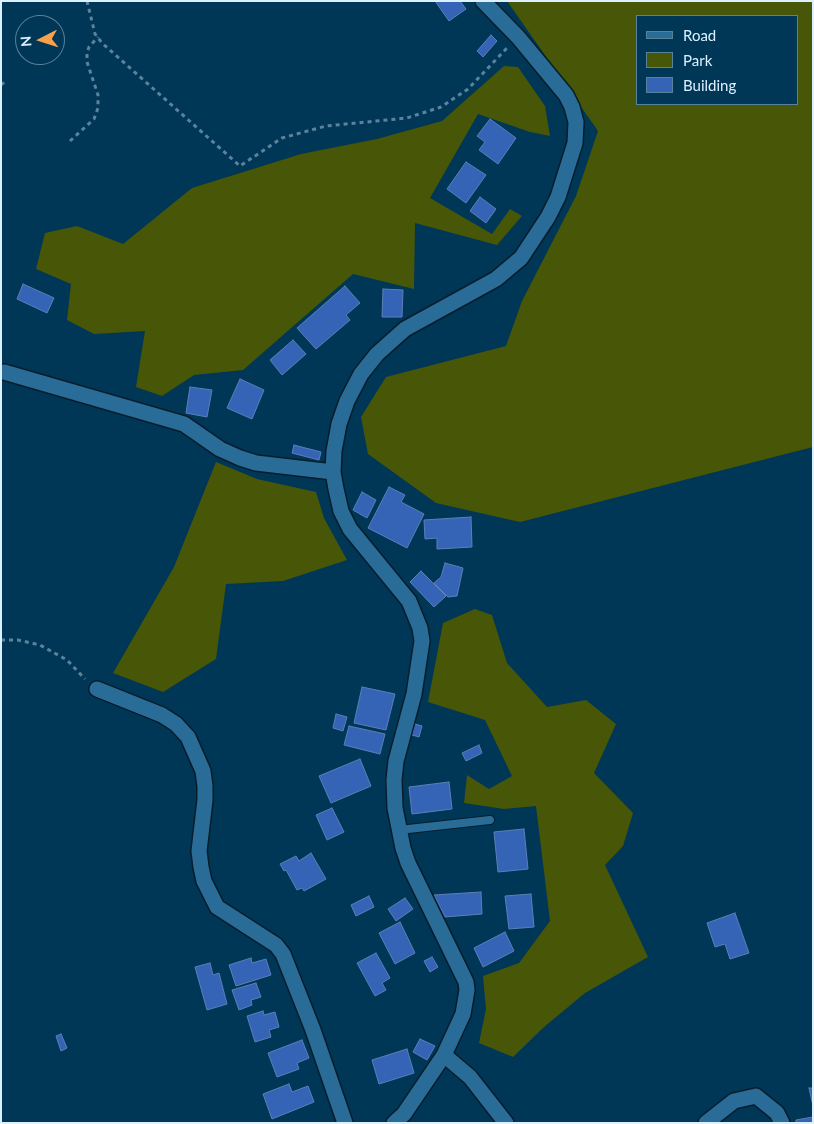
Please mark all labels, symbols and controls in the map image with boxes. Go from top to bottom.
north arrow [15,15,65,65]
legend [636,15,799,105]
text: Road [683,26,716,44]
text: N [17,35,34,47]
text: Park [683,51,712,69]
text: Building [683,76,736,94]

